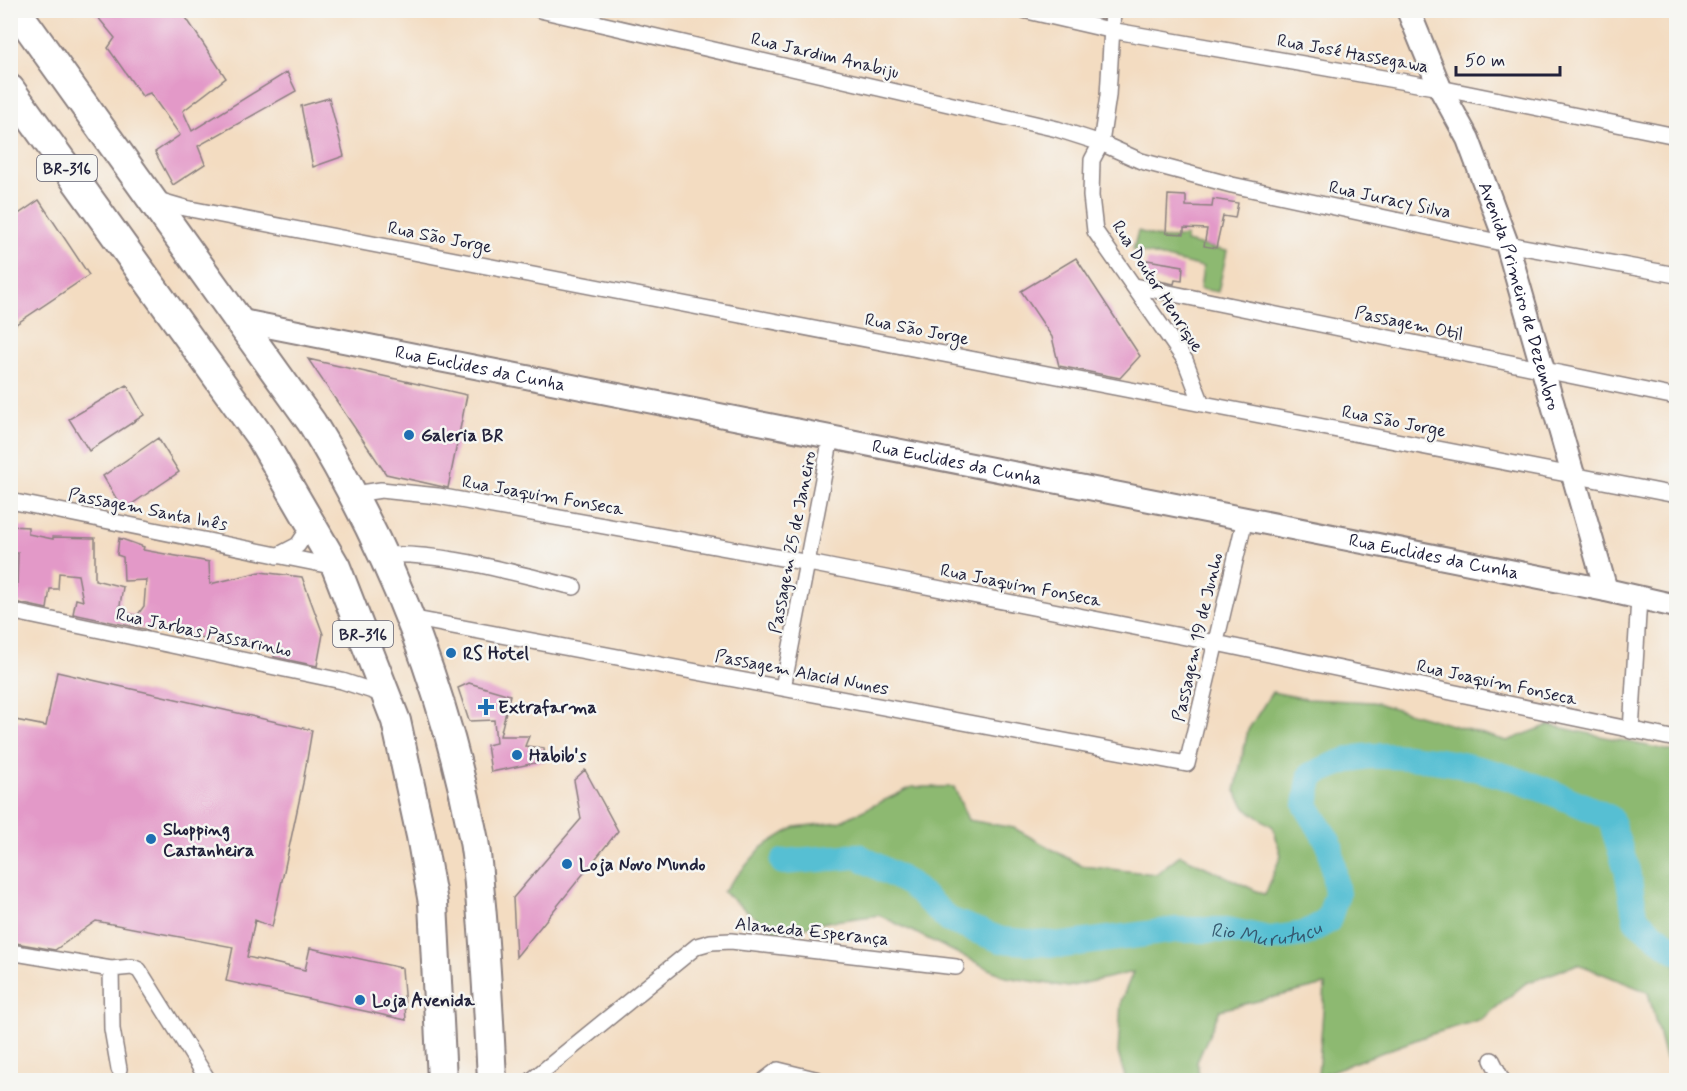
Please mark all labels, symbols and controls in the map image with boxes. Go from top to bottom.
street label: Rua Jardim Anabiju [748,27,901,85]
street label: Rua José Hassegawa [1275,29,1431,79]
scale bar [1456,39,1560,77]
text: 50 m [1465,49,1505,73]
road number: BR-316 [37,155,97,181]
street label: Rua Juracy Silva [1327,175,1453,225]
street label: Avenida Primeiro de Dezembro [1472,179,1565,413]
street label: Rua São Jorge [385,216,494,261]
street label: Rua Doutor Henrique [1106,216,1209,357]
street label: Passagem Otil [1353,301,1465,347]
street label: Rua São Jorge [862,308,971,353]
street label: Rua Euclides da Cunha [393,340,567,397]
street label: Rua São Jorge [1339,400,1448,445]
place label: Galeria BR [421,424,503,448]
marker: Galeria BR [402,428,416,442]
street label: Rua Euclides da Cunha [870,435,1044,492]
street label: Passagem 25 de Janeiro [764,449,822,636]
street label: Rua Joaquim Fonseca [460,470,626,522]
street label: Passagem Santa Inês [66,483,229,537]
street label: Rua Euclides da Cunha [1347,529,1521,586]
street label: Passagem 19 de Junho [1167,550,1229,724]
street label: Rua Joaquim Fonseca [938,559,1104,613]
street label: Rua Jarbas Passarinho [114,603,294,663]
road number: BR-316 [333,621,393,647]
place label: RS Hotel [463,642,529,666]
street label: Passagem Alacid Nunes [713,644,891,702]
marker: RS Hotel [444,646,458,660]
street label: Rua Joaquim Fonseca [1414,654,1580,712]
place label: Extrafarma [498,696,597,720]
marker: Extrafarma [479,700,493,714]
place label: Habib's [529,744,586,768]
marker: Habib's [510,748,524,762]
place label: Shopping Castanheira [163,818,254,863]
marker: Shopping Castanheira [144,832,158,846]
place label: Loja Novo Mundo [579,853,706,877]
marker: Loja Novo Mundo [560,857,574,871]
street label: Alameda Esperança [734,912,890,952]
water label: Rio Murutucu [1210,915,1328,954]
place label: Loja Avenida [372,989,476,1013]
marker: Loja Avenida [353,993,367,1007]

